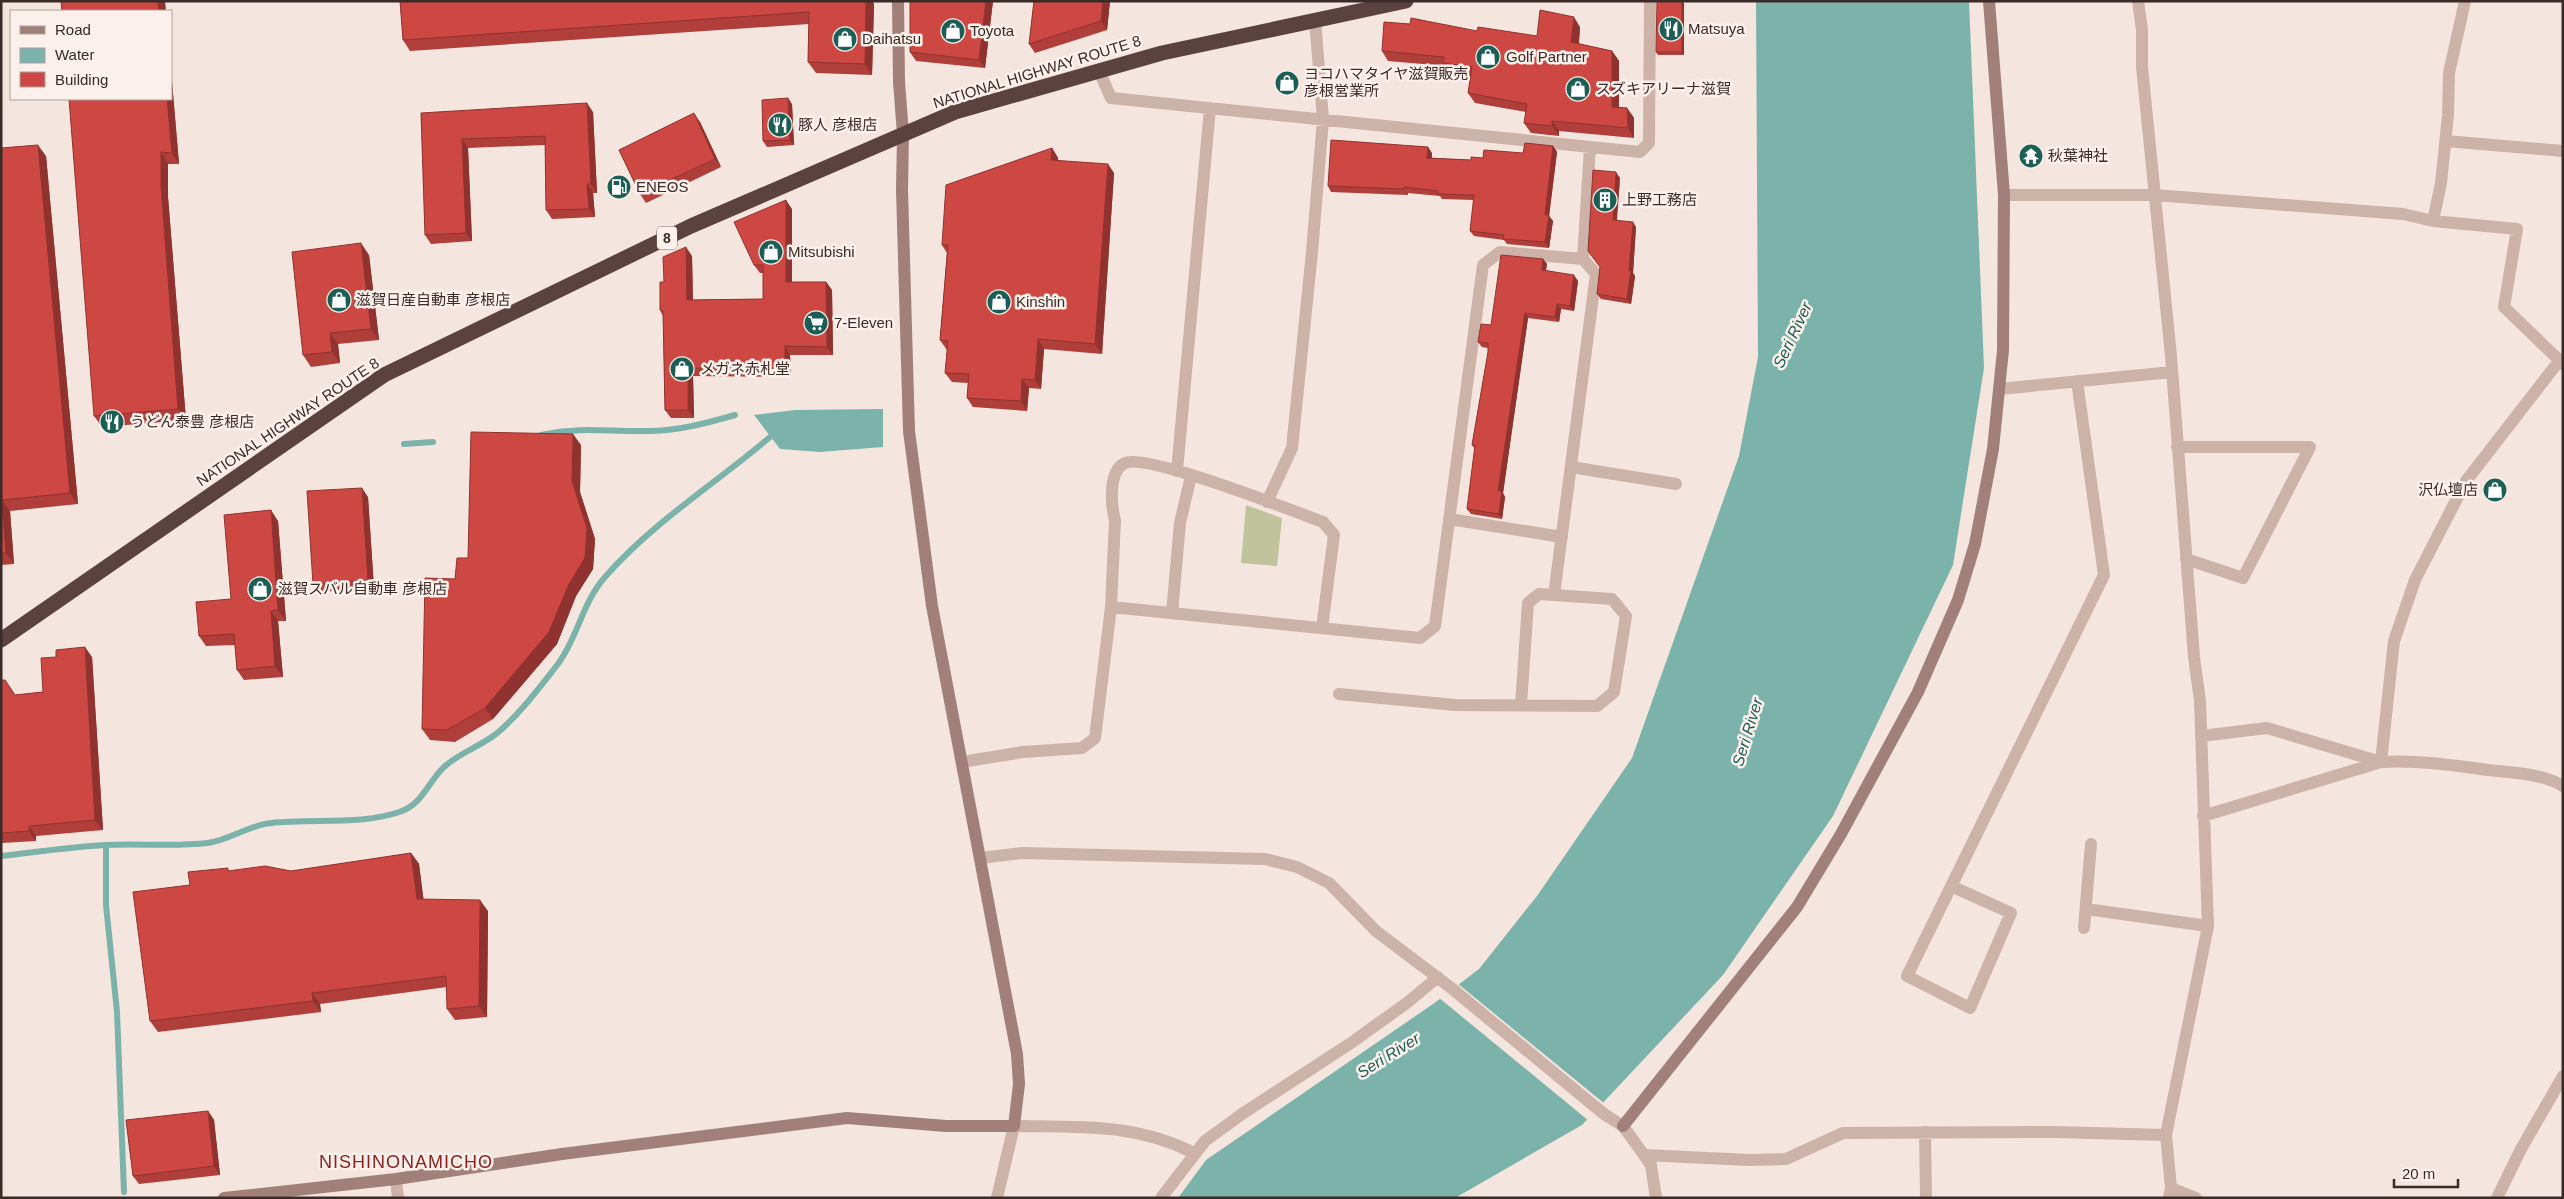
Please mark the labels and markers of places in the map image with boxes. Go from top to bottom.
restaurant icon: Matsuya [1658,16,1684,42]
shop icon: Toyota [940,18,966,44]
place label: Matsuya [1688,20,1745,37]
place label: Toyota [970,22,1015,39]
shop icon: Daihatsu [832,26,858,52]
place label: Daihatsu [862,30,921,47]
shop icon: Golf Partner [1475,44,1501,70]
place label: Golf Partner [1506,48,1587,65]
place label: ヨコハマタイヤ滋賀販売 彦根営業所 [1304,65,1469,99]
shop icon: ヨコハマタイヤ滋賀販売 彦根営業所 [1274,70,1300,96]
shop icon: スズキアリーナ滋賀 [1565,76,1591,102]
place label: スズキアリーナ滋賀 [1596,80,1731,97]
restaurant icon: 豚人 彦根店 [767,112,793,138]
place label: 豚人 彦根店 [798,116,877,133]
temple icon: 秋葉神社 [2018,143,2044,169]
place label: 秋葉神社 [2048,147,2108,164]
fuel station icon: ENEOS [606,174,632,200]
place label: ENEOS [636,178,689,195]
building icon: 上野工務店 [1592,187,1618,213]
place label: 上野工務店 [1622,191,1697,208]
shop icon: Mitsubishi [758,239,784,265]
place label: Mitsubishi [788,243,855,260]
shop icon: 滋賀日産自動車 彦根店 [326,287,352,313]
shop icon: Kinshin [986,289,1012,315]
place label: 滋賀日産自動車 彦根店 [356,291,510,308]
place label: Kinshin [1016,293,1065,310]
supermarket icon: 7-Eleven [803,310,829,336]
place label: 7-Eleven [834,314,893,331]
shop icon: メガネ赤札堂 [669,356,695,382]
place label: メガネ赤札堂 [700,360,790,377]
restaurant icon: うどん泰豊 彦根店 [99,409,125,435]
place label: うどん泰豊 彦根店 [130,413,254,430]
shop icon: 沢仏壇店 [2482,477,2508,503]
place label: 沢仏壇店 [2418,481,2478,498]
shop icon: 滋賀スバル自動車 彦根店 [247,576,273,602]
place label: 滋賀スバル自動車 彦根店 [278,580,447,597]

